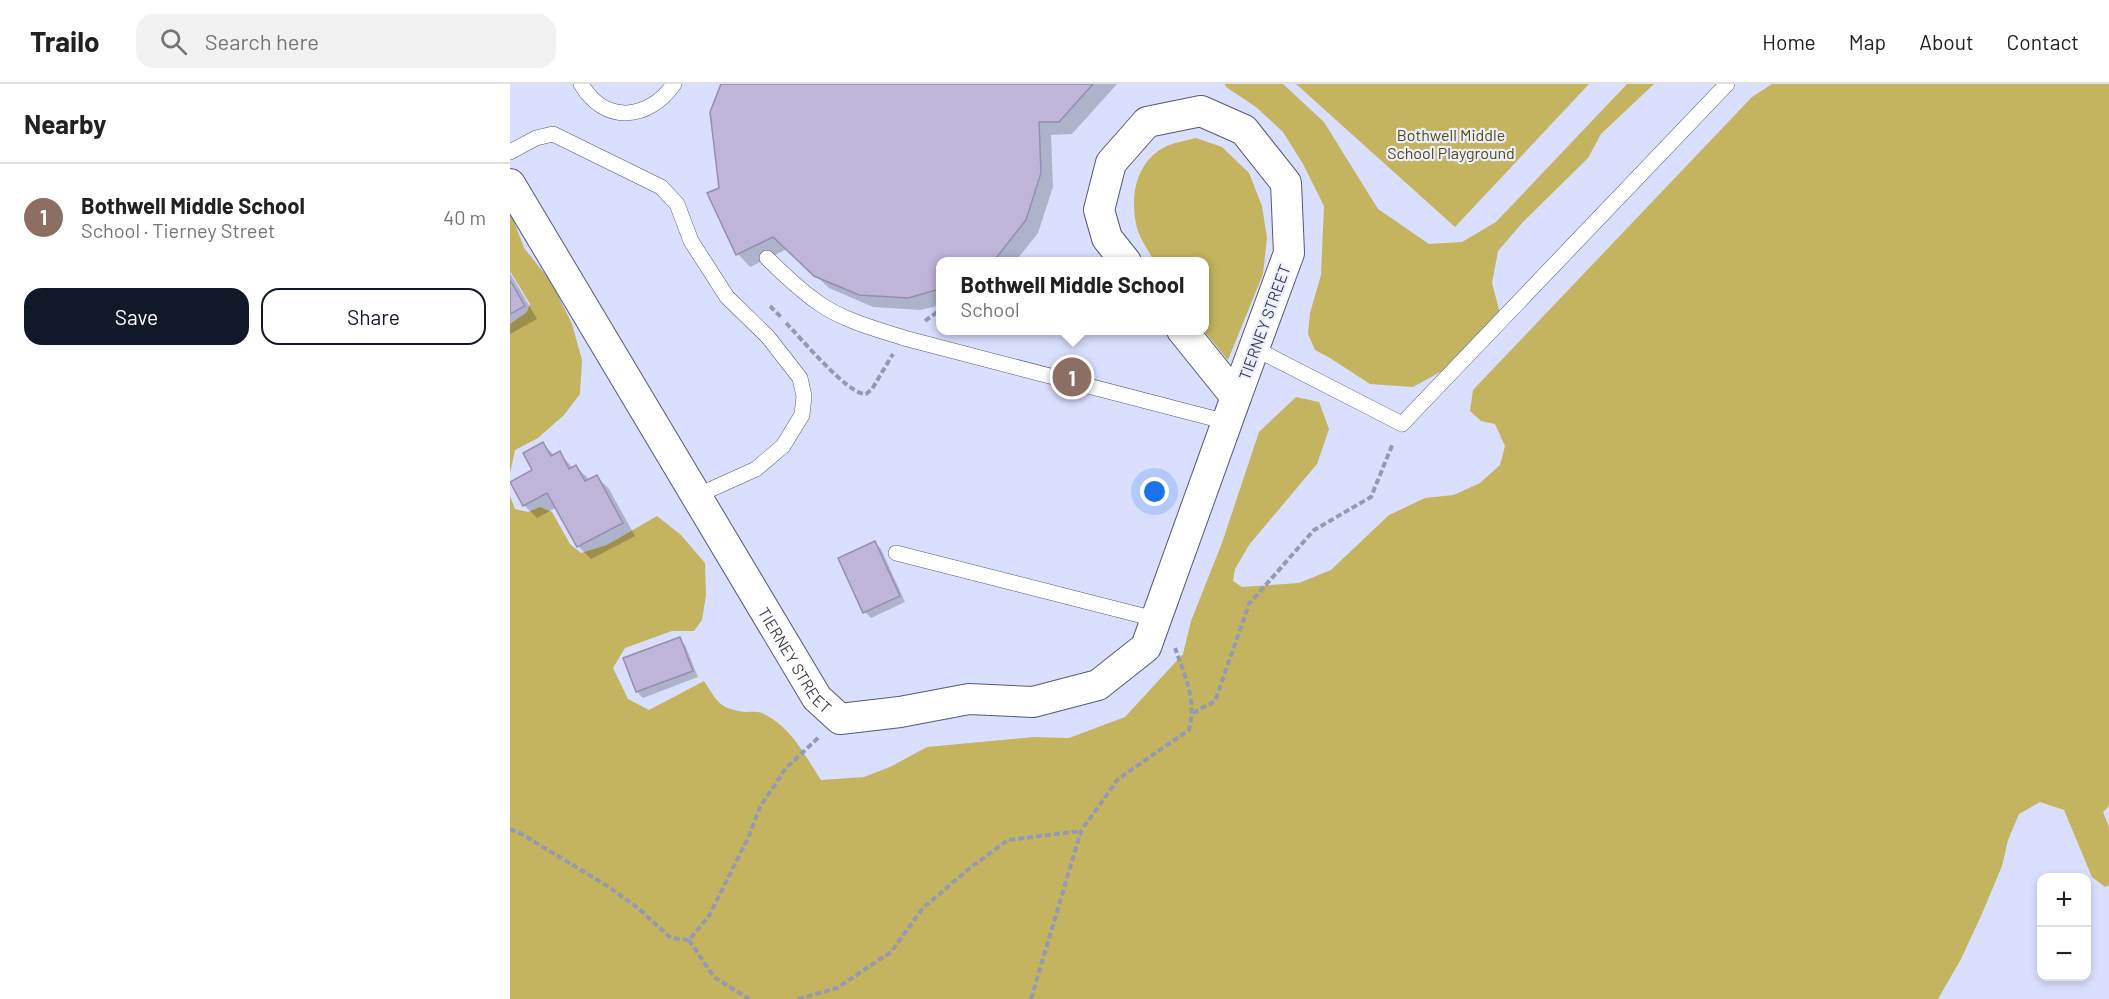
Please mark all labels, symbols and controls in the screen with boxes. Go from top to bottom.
search box [136,14,556,68]
text: Trailo [30,24,100,58]
icon: search [157,25,190,58]
text: Search here [205,28,319,54]
text: Home [1762,29,1816,54]
text: Map [1849,29,1886,54]
text: About [1919,29,1974,54]
text: Contact [2007,29,2079,54]
text: Nearby [24,108,106,139]
park label: Bothwell Middle School Playground [1387,125,1515,162]
text: Bothwell Middle School [81,192,305,218]
text: 1 [40,205,47,229]
text: 40 m [443,205,486,229]
text: School · Tierney Street [81,218,275,242]
popup [936,257,1209,335]
street label: TIERNEY STREET [1234,262,1294,382]
text: Bothwell Middle School [961,271,1184,297]
button: Save [24,288,249,345]
button: Share [261,288,486,345]
text: School [961,297,1020,321]
pin: 1 [1052,354,1092,400]
your location [1140,477,1169,506]
street label: TIERNEY STREET [755,603,836,717]
map controls [2037,873,2091,981]
button: + [2037,873,2091,927]
button: − [2037,927,2091,981]

